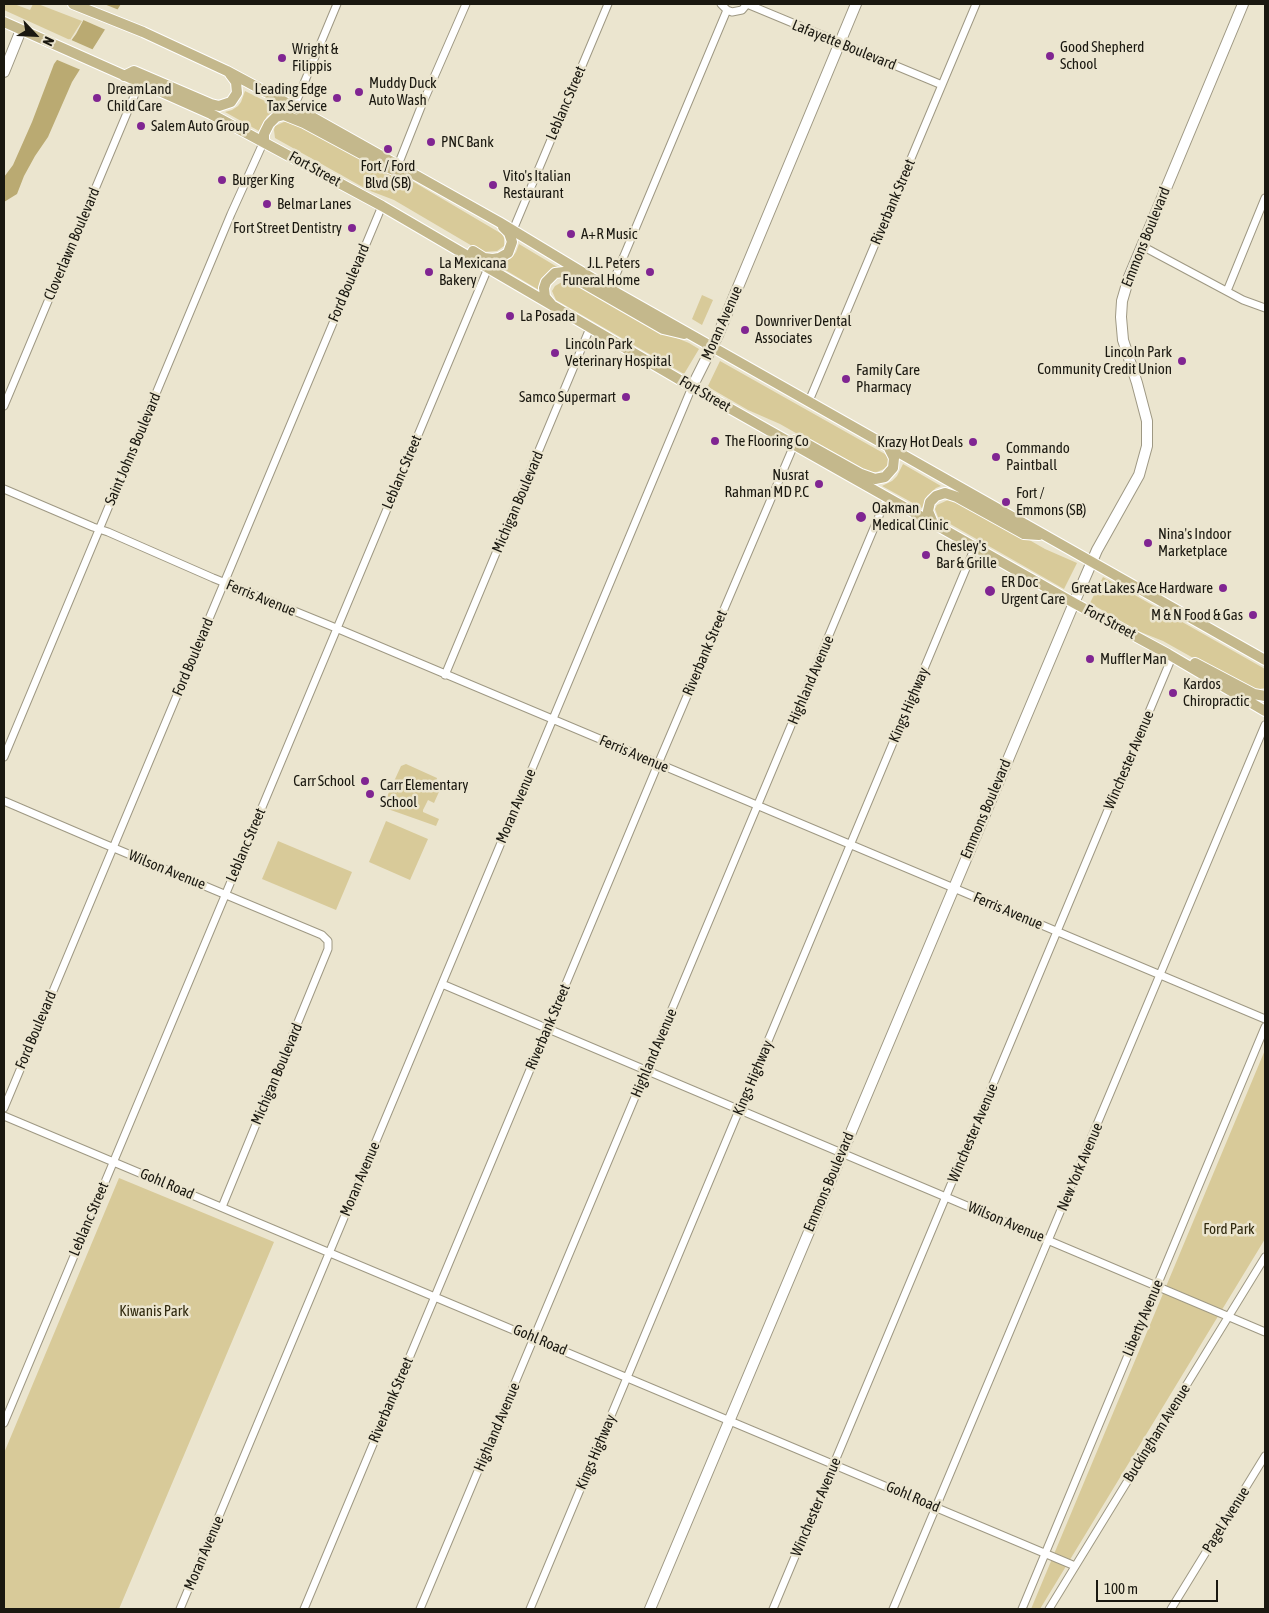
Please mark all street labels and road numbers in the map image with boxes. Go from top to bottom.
street label: Lafayette Boulevard [789,16,899,74]
street label: Leblanc Street [542,63,590,143]
street label: Fort Street [286,147,344,191]
street label: Riverbank Street [867,157,919,247]
street label: Emmons Boulevard [1118,184,1174,290]
street label: Cloverlawn Boulevard [40,185,104,303]
street label: Ford Boulevard [325,241,373,325]
street label: Moran Avenue [698,283,746,363]
street label: Fort Street [676,372,734,416]
street label: Saint Johns Boulevard [101,390,165,508]
street label: Leblanc Street [378,432,426,512]
street label: Michigan Boulevard [488,448,548,556]
street label: Ferris Avenue [223,576,299,620]
street label: Fort Street [1081,601,1139,643]
street label: Riverbank Street [679,608,731,698]
street label: Ford Boulevard [169,615,217,699]
street label: Highland Avenue [784,633,838,727]
street label: Kings Highway [885,665,933,745]
street label: Winchester Avenue [1100,708,1158,812]
street label: Ferris Avenue [597,731,671,777]
street label: Emmons Boulevard [957,757,1015,861]
street label: Moran Avenue [492,766,540,846]
street label: Leblanc Street [222,805,270,885]
street label: Wilson Avenue [126,846,208,894]
street label: Ferris Avenue [971,888,1045,934]
street label: Riverbank Street [522,982,574,1072]
street label: Ford Boulevard [12,988,60,1072]
street label: Highland Avenue [627,1006,681,1100]
street label: Michigan Boulevard [247,1020,307,1128]
street label: Kings Highway [729,1038,777,1118]
street label: Winchester Avenue [944,1081,1002,1185]
street label: New York Avenue [1053,1120,1107,1214]
street label: Emmons Boulevard [800,1130,858,1234]
street label: Moran Avenue [336,1139,384,1219]
street label: Gohl Road [137,1165,197,1203]
street label: Leblanc Street [65,1179,113,1259]
street label: Wilson Avenue [965,1198,1047,1246]
street label: Liberty Avenue [1119,1277,1167,1359]
street label: Gohl Road [510,1321,570,1359]
street label: Riverbank Street [365,1355,417,1445]
street label: Highland Avenue [470,1380,524,1474]
street label: Buckingham Avenue [1120,1381,1194,1485]
street label: Kings Highway [572,1412,620,1492]
street label: Winchester Avenue [787,1455,845,1559]
street label: Gohl Road [883,1478,943,1516]
street label: Pagel Avenue [1199,1484,1253,1556]
street label: Moran Avenue [180,1513,228,1593]

